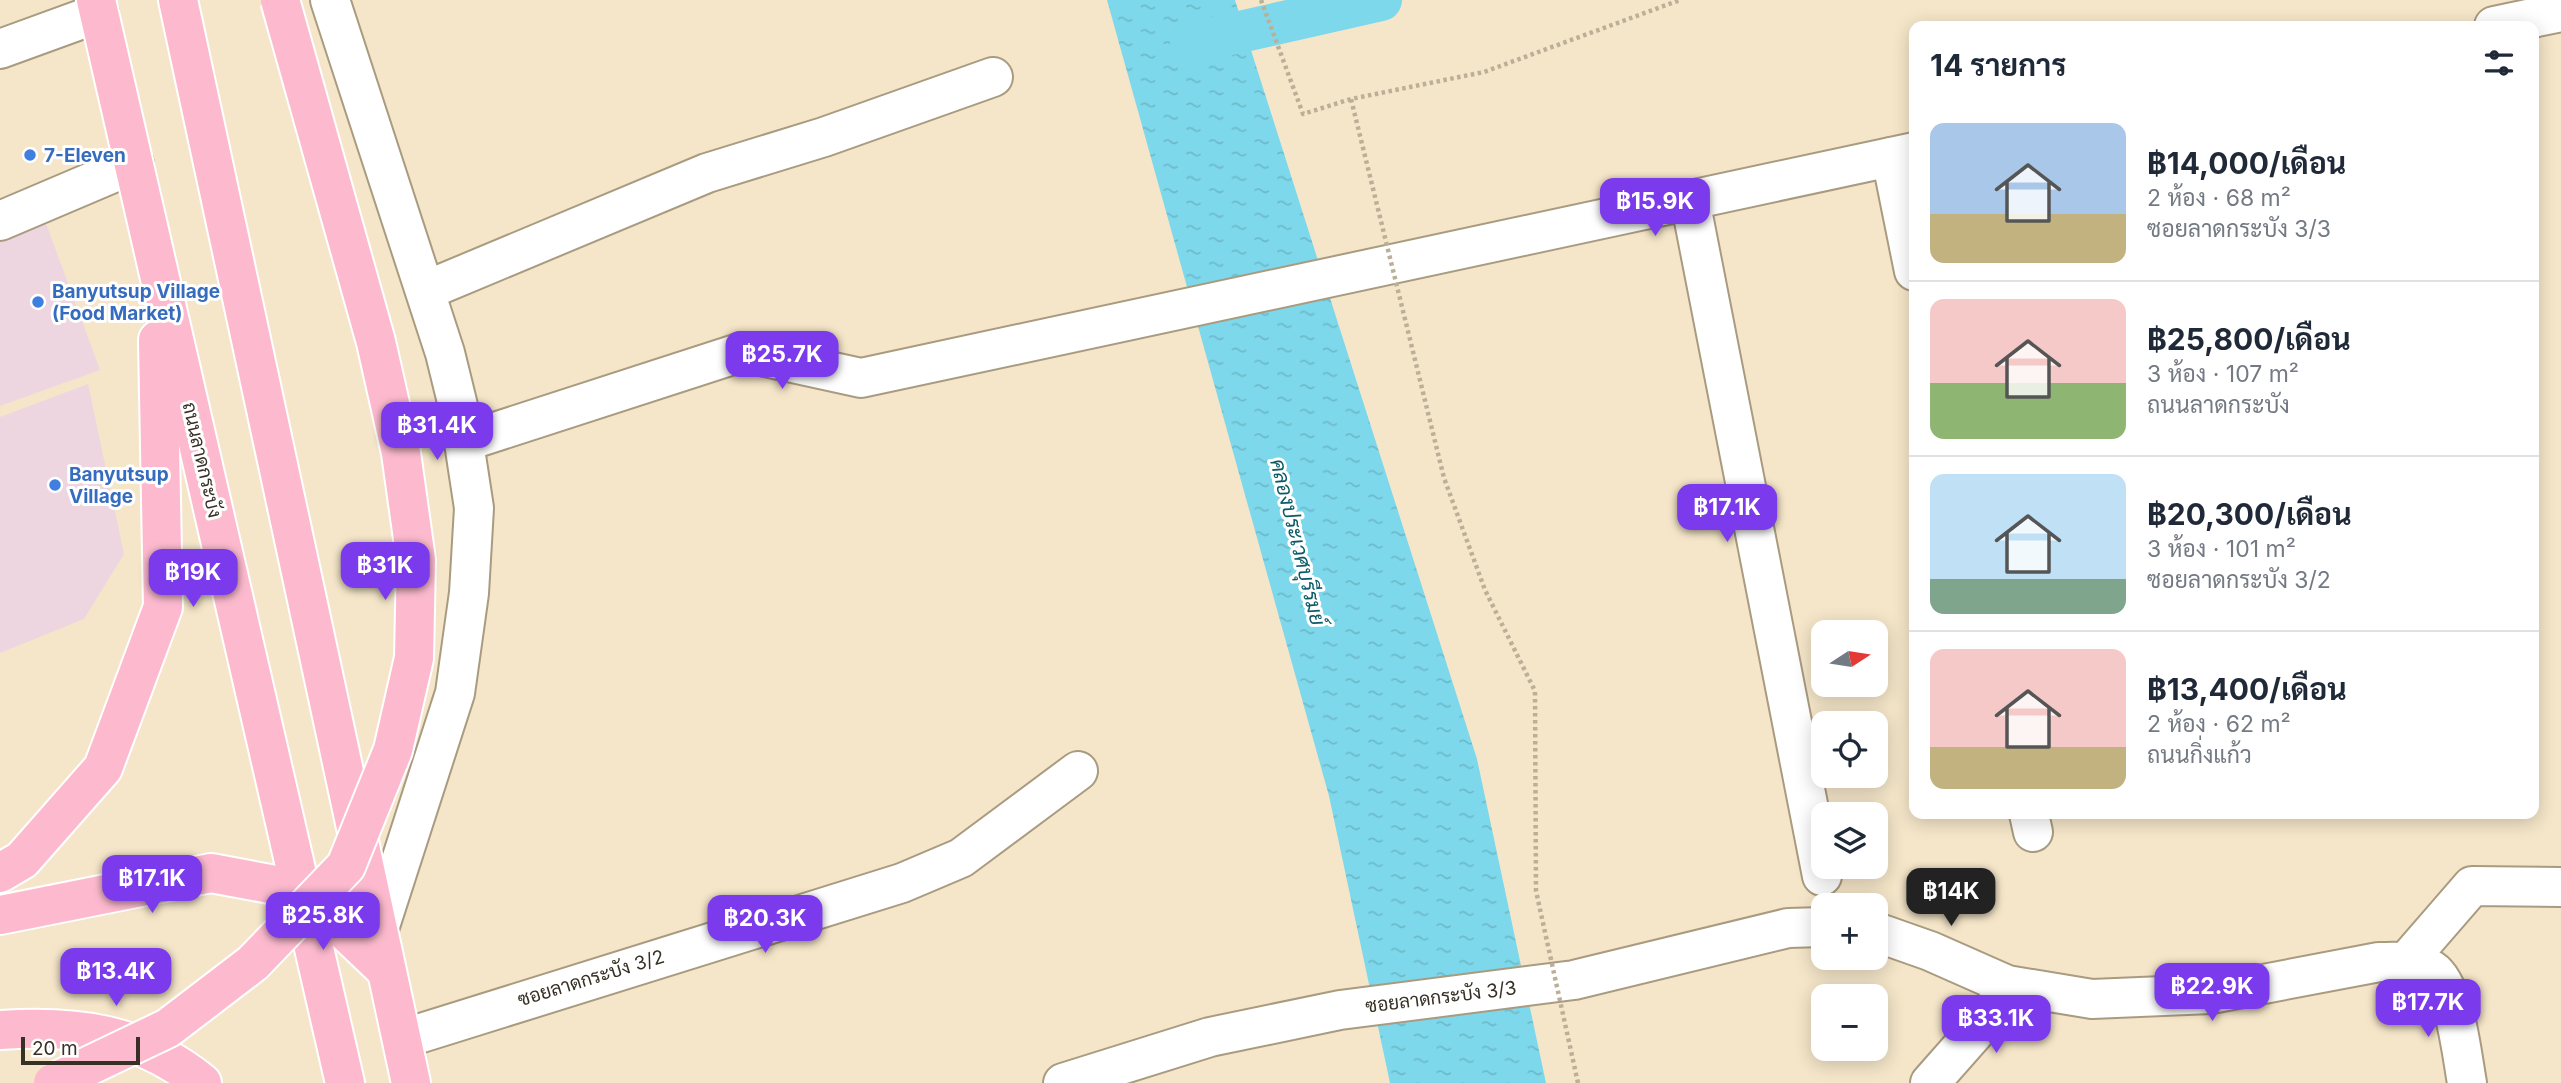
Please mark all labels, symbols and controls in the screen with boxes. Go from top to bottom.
icon: filters [2480,44,2518,82]
text: 14 รายการ [1930,47,2066,83]
place label: 7-Eleven [44,144,126,167]
text: ฿14,000/เดือน [2147,145,2346,181]
marker: 7-Eleven [22,147,38,163]
icon: home [1986,151,2070,235]
pin: ฿15.9K [1598,178,1712,238]
text: 2 ห้อง · 68 m² [2147,184,2291,212]
text: ฿15.9K [1616,187,1694,215]
text: ซอยลาดกระบัง 3/3 [2147,215,2331,243]
place label: Banyutsup Village (Food Market) [52,280,220,325]
marker: Banyutsup Village (Food Market) [30,294,46,310]
text: ฿25,800/เดือน [2147,321,2351,357]
icon: home [1986,327,2070,411]
pin: ฿25.7K [725,332,839,391]
text: ฿25.7K [742,340,822,368]
text: 3 ห้อง · 107 m² [2147,360,2299,388]
text: ถนนลาดกระบัง [2147,391,2290,419]
street label: ถนนลาดกระบัง [178,400,226,520]
pin: ฿31.4K [380,402,494,462]
text: ฿31.4K [397,411,477,439]
water label: คลองประเวศบุรีรมย์ [1263,456,1332,631]
place label: Banyutsup Village [69,463,169,508]
marker: Banyutsup Village [47,477,63,493]
pin: ฿17.1K [1670,484,1784,544]
text: ฿17.1K [1693,493,1761,521]
text: ฿20,300/เดือน [2147,496,2352,532]
icon: home [1986,502,2070,586]
text: 3 ห้อง · 101 m² [2147,535,2296,563]
pin: ฿31K [344,542,426,602]
pin: ฿19K [152,550,234,609]
text: ฿31K [357,551,413,579]
text: ฿19K [165,558,221,586]
text: ซอยลาดกระบัง 3/2 [2147,566,2331,594]
north arrow [1811,620,1888,696]
map controls [1811,620,1888,1061]
text: ฿13,400/เดือน [2147,671,2347,707]
icon: home [1986,677,2070,761]
text: 2 ห้อง · 62 m² [2147,710,2291,738]
button: locate [1811,711,1888,788]
text: ถนนกิ่งแก้ว [2147,741,2252,769]
button: layers [1811,802,1888,879]
pin: ฿17.1K [95,856,209,915]
text: ฿17.1K [118,864,186,892]
pin: ฿14K [1910,869,1992,928]
text: ฿14K [1922,877,1980,905]
pin: ฿25.8K [266,892,380,952]
button: + [1811,893,1888,970]
pin: ฿20.3K [708,895,822,955]
text: ฿25.8K [282,901,364,929]
text: ฿20.3K [723,904,807,932]
street label: ซอยลาดกระบัง 3/2 [515,945,667,1011]
pin: ฿13.4K [59,948,173,1008]
text: ฿13.4K [76,957,156,985]
pin: ฿22.9K [2155,964,2269,1023]
text: ฿22.9K [2170,972,2254,1000]
street label: ซอยลาดกระบัง 3/3 [1364,976,1518,1018]
pin: ฿17.7K [2371,979,2485,1039]
button: − [1811,984,1888,1061]
text: ฿17.7K [2392,988,2464,1016]
pin: ฿33.1K [1939,996,2053,1055]
text: ฿33.1K [1958,1004,2034,1032]
scale bar [21,1034,140,1066]
text: 20 m [32,1037,78,1060]

